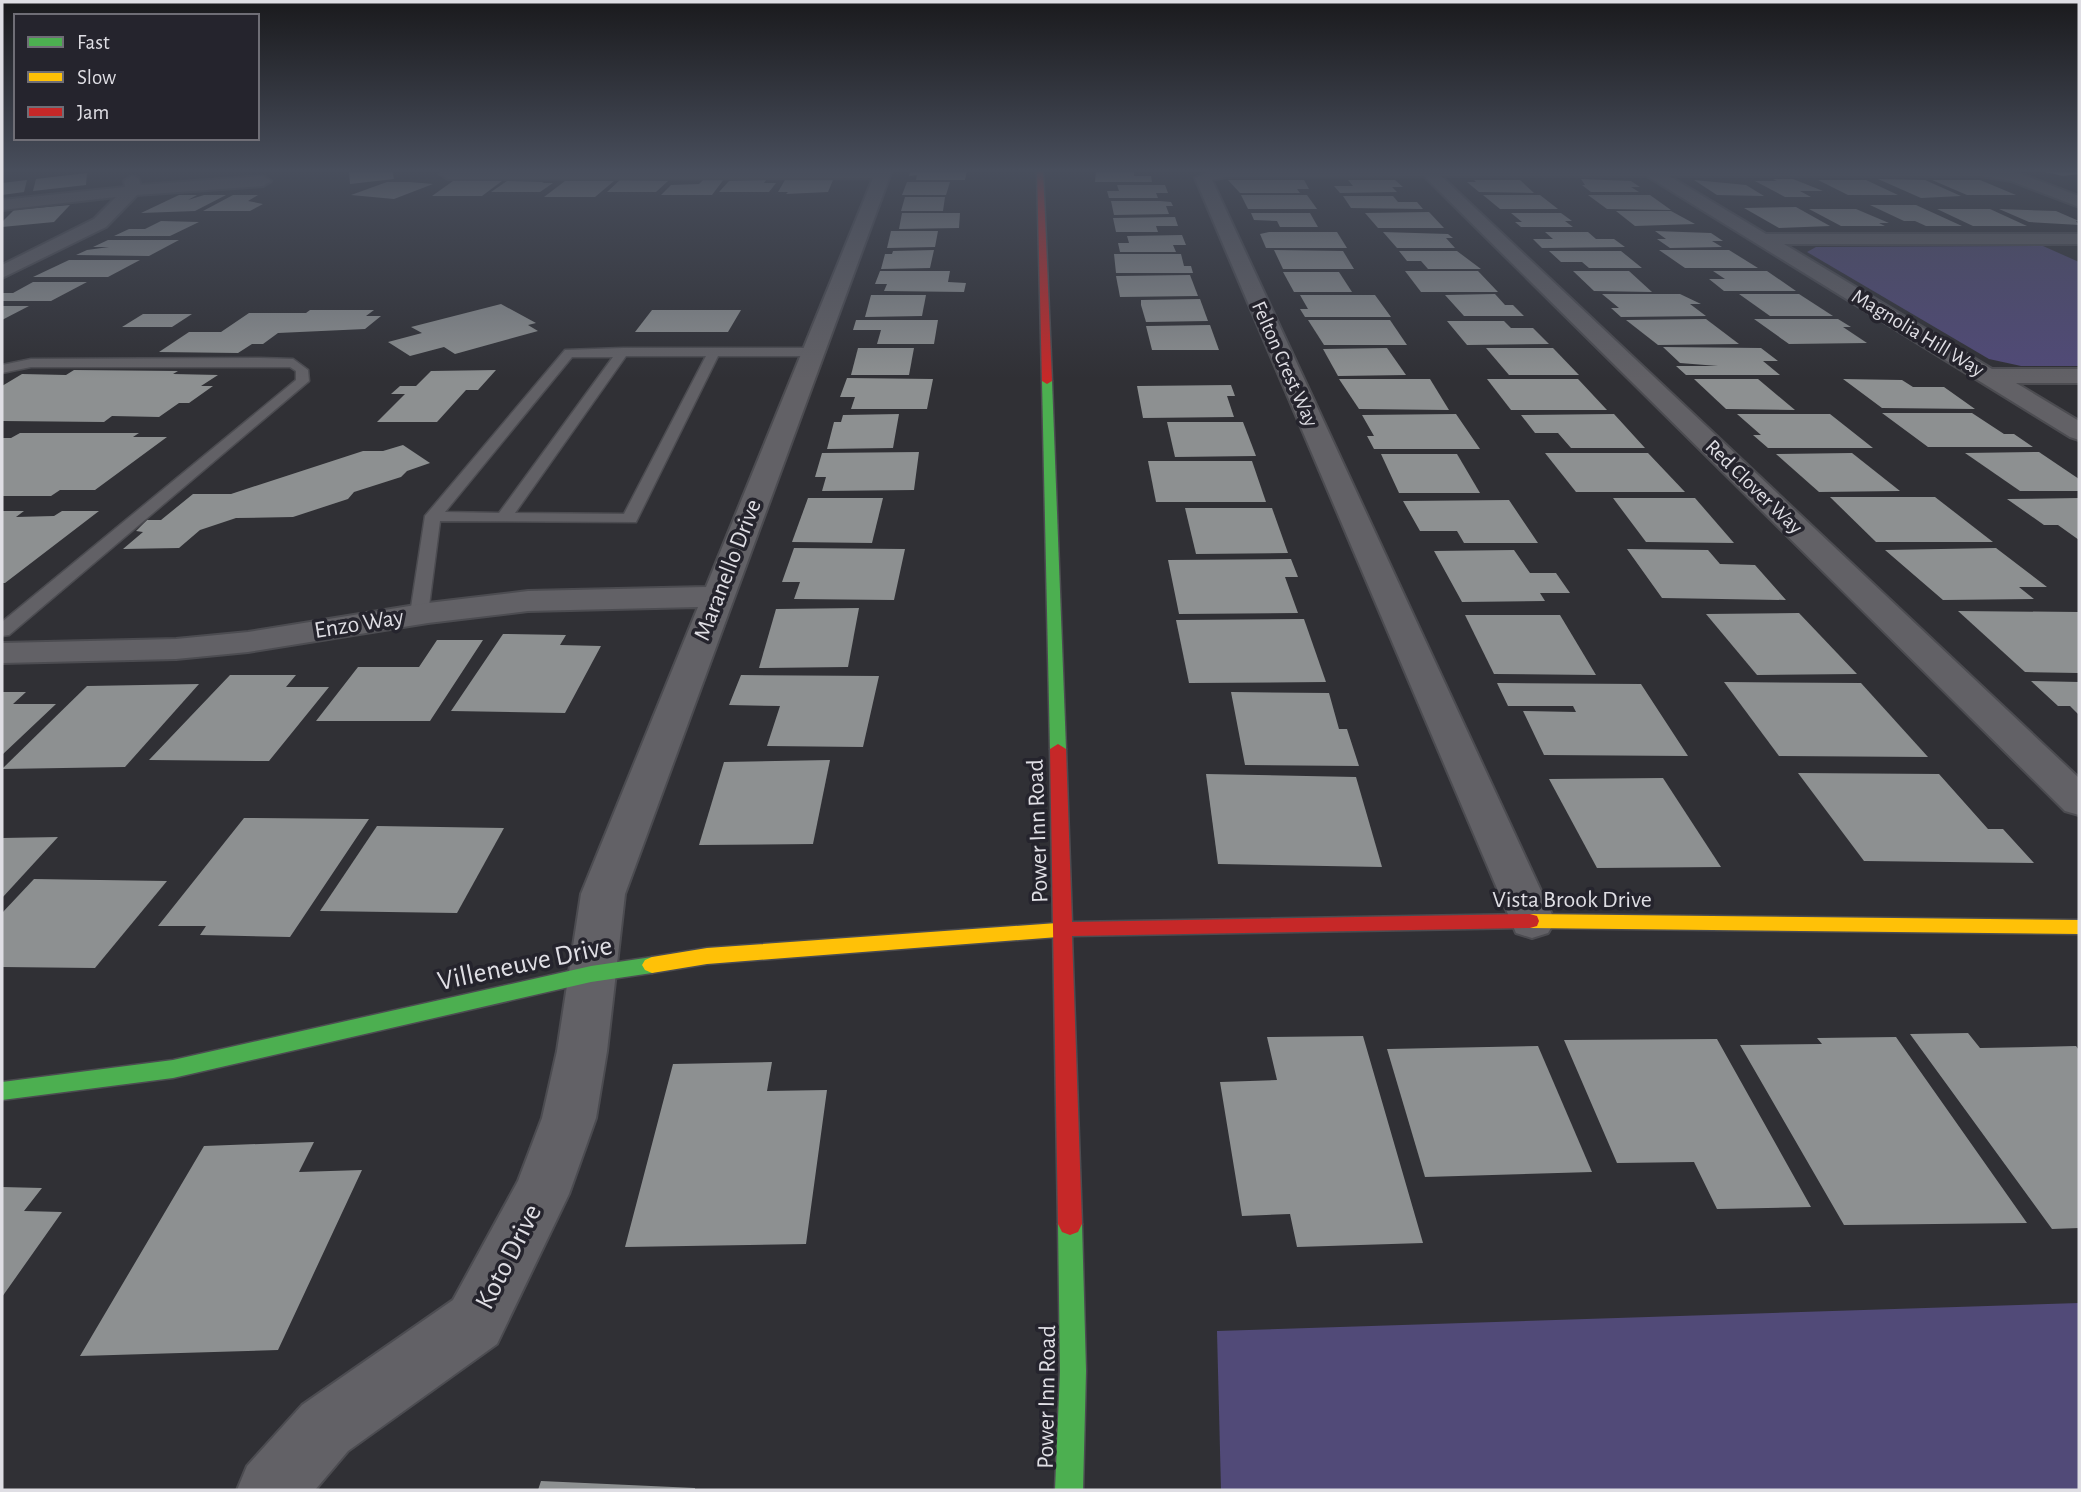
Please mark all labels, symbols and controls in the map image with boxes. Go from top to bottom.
legend [14,14,259,140]
text: Fast [77,32,110,53]
text: Slow [77,67,116,88]
text: Jam [77,102,109,123]
street label: Magnolia Hill Way [1848,285,1988,381]
street label: Felton Crest Way [1248,298,1322,430]
street label: Red Clover Way [1702,436,1806,538]
street label: Maranello Drive [690,496,766,644]
street label: Enzo Way [313,605,405,643]
street label: Power Inn Road [1023,759,1053,903]
street label: Vista Brook Drive [1492,888,1652,912]
street label: Villeneuve Drive [435,932,615,996]
street label: Koto Drive [471,1200,547,1314]
street label: Power Inn Road [1034,1325,1060,1469]

